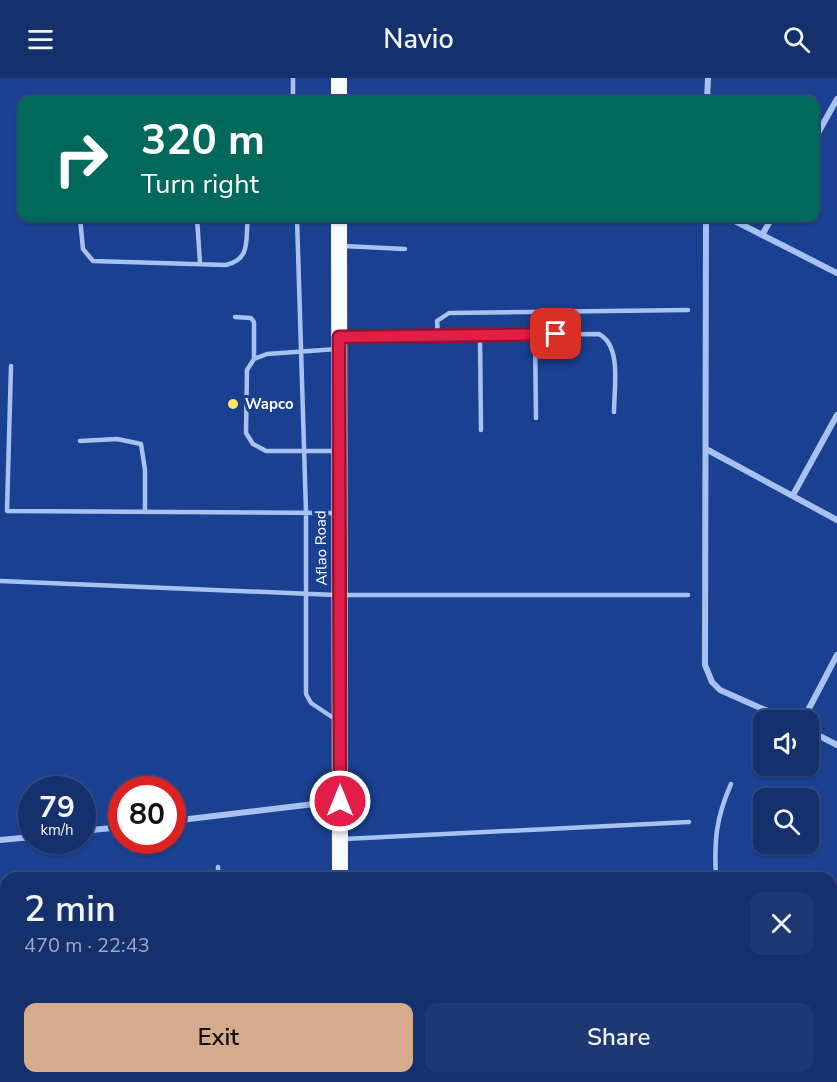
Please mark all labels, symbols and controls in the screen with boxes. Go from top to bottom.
text: Navio [383,21,454,58]
icon: menu [24,23,57,56]
icon: search [780,23,813,56]
text: 320 m [141,112,265,169]
icon: right [42,120,120,198]
text: Turn right [141,166,259,203]
pin [530,308,581,359]
icon: arrive [539,317,572,350]
place label: Wapco [245,394,294,414]
marker: Wapco [226,397,240,411]
street label: Aflao Road [310,510,332,586]
map controls [753,710,819,854]
button: sound [753,710,819,776]
position arrow [308,769,372,833]
speed limit sign: 80 [108,776,186,854]
text: 79 [39,787,75,828]
button: search [753,788,819,854]
text: km/h [40,820,74,840]
text: 2 min [24,885,116,934]
button: close [750,892,813,955]
text: 470 m · 22:43 [24,932,150,959]
button: Exit [24,1003,413,1072]
button: Share [425,1003,813,1072]

